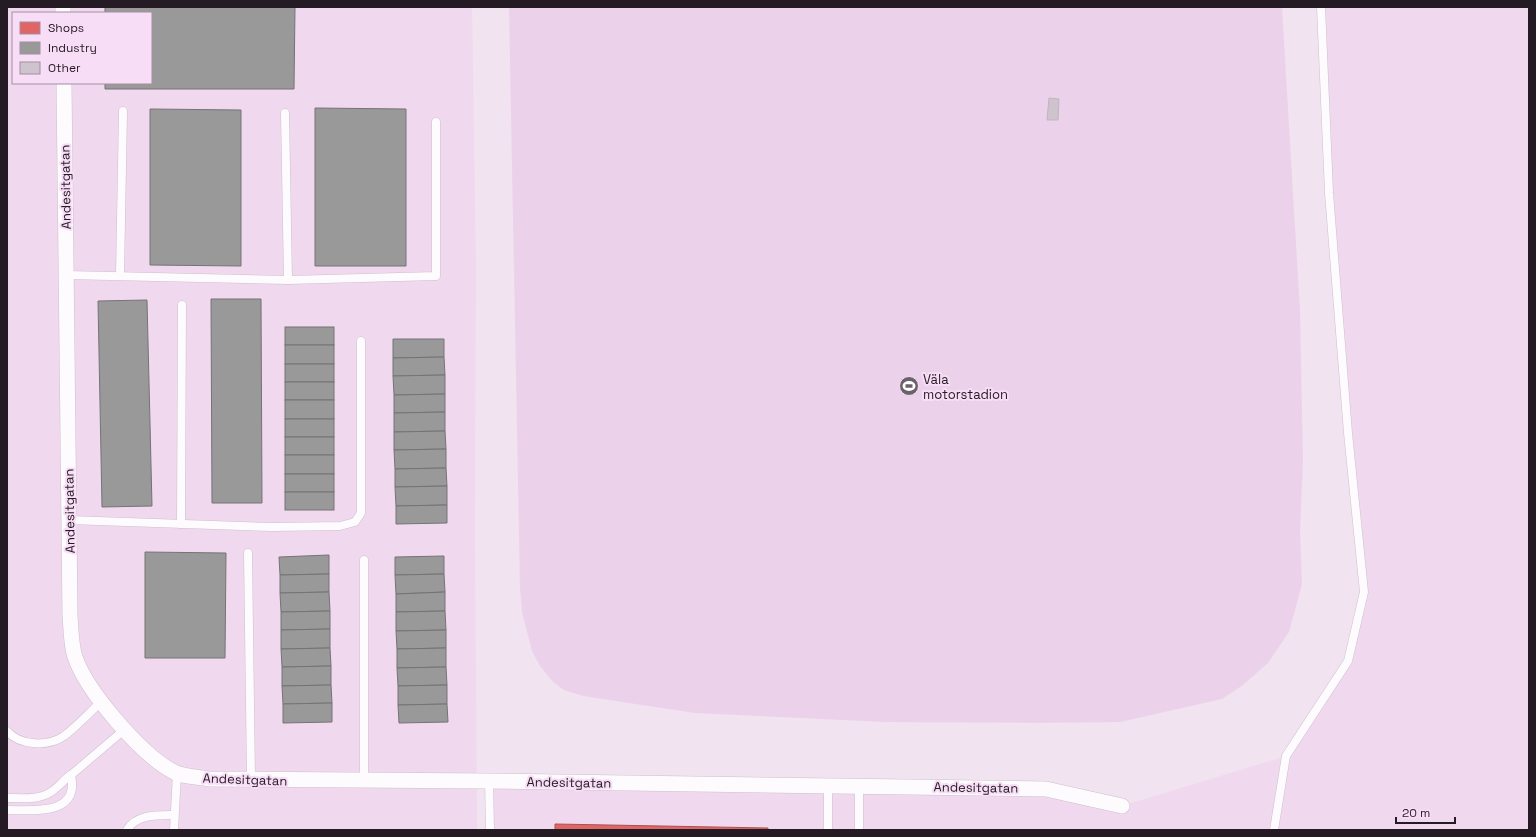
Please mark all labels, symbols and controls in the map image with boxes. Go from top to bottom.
legend [12,12,152,84]
text: Shops [48,20,84,36]
text: Industry [48,40,97,56]
text: Other [48,60,81,76]
street label: Andesitgatan [56,144,75,230]
place label: Väla motorstadion [923,371,1008,403]
sports icon: Väla motorstadion [898,375,920,397]
street label: Andesitgatan [60,468,79,554]
street label: Andesitgatan [202,770,288,789]
street label: Andesitgatan [526,773,612,792]
street label: Andesitgatan [933,778,1019,797]
scale bar [1396,799,1455,825]
text: 20 m [1402,805,1430,821]

